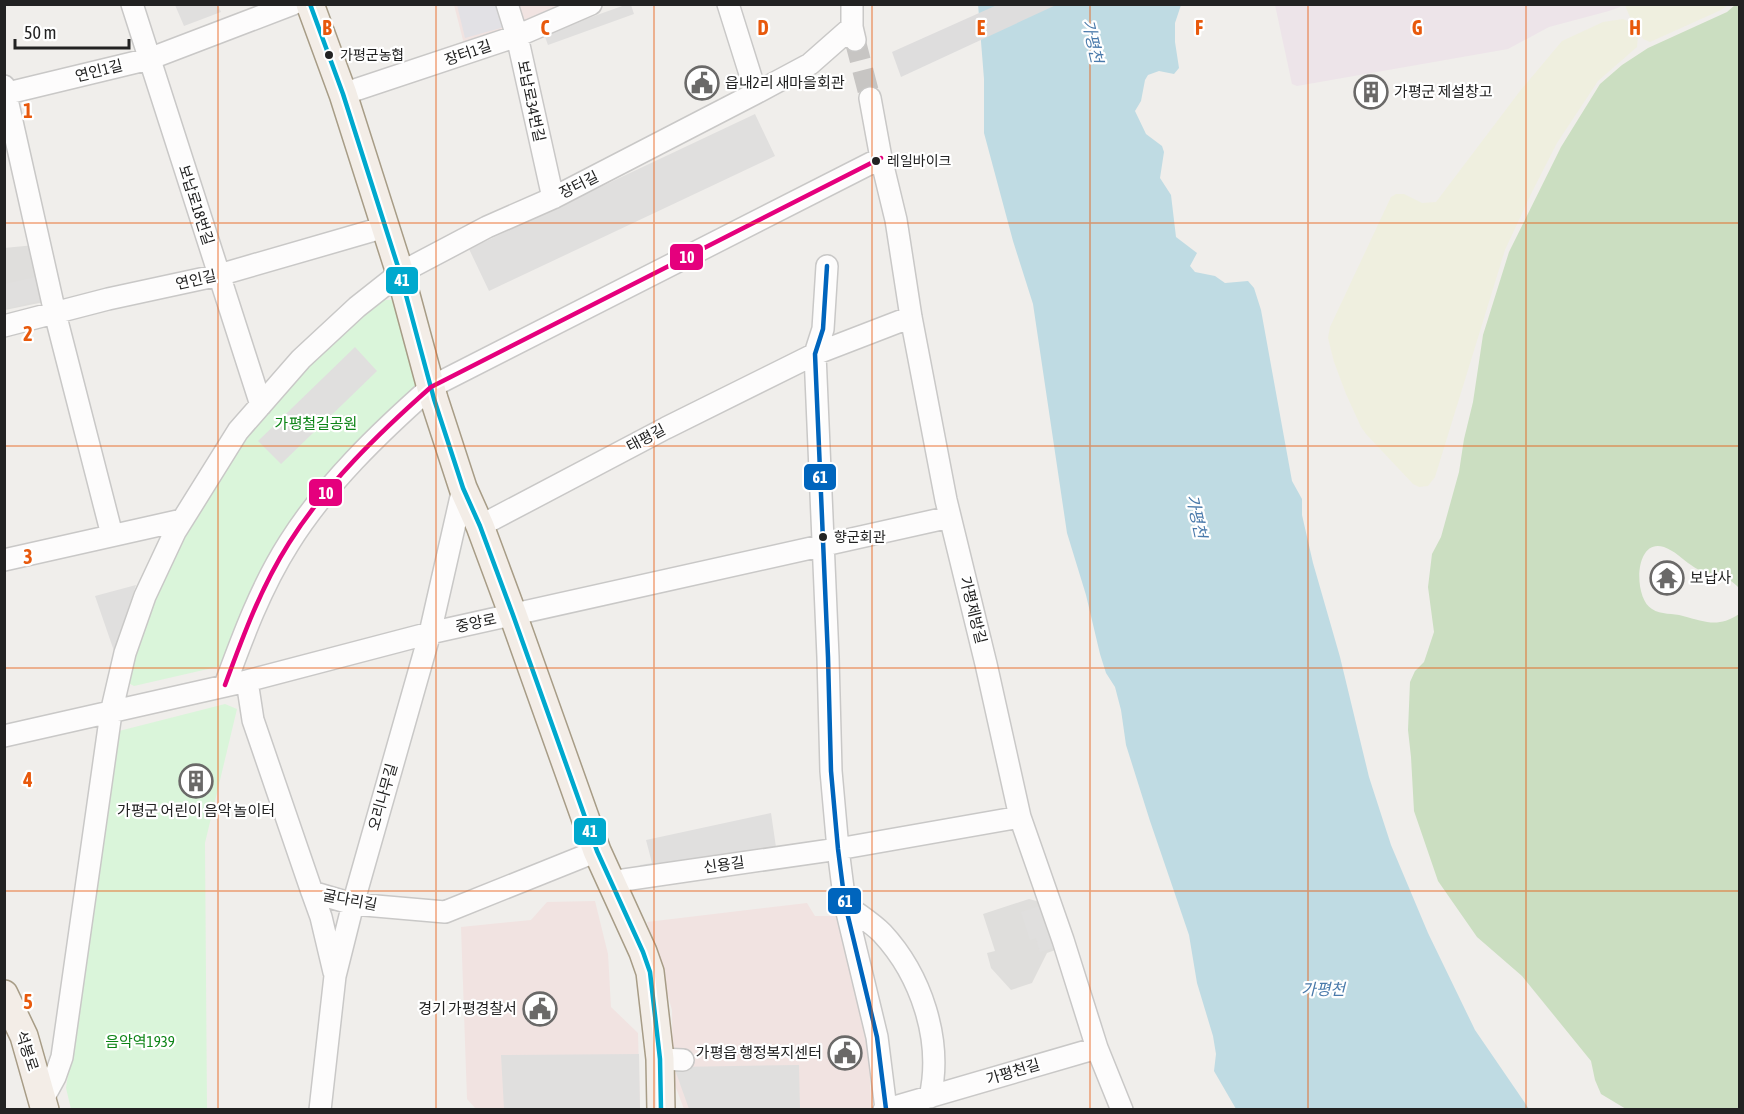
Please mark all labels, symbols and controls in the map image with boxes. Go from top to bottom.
scale bar [15,12,129,50]
text: B [322,16,332,39]
text: C [541,16,550,39]
text: D [757,16,769,39]
text: E [977,16,986,39]
text: F [1195,16,1203,39]
text: G [1412,16,1423,39]
text: H [1629,16,1641,39]
water label: 가평천 [1079,17,1107,67]
text: 50 m [24,22,56,43]
street label: 장터1길 [442,37,494,68]
place label: 가평군농협 [340,47,404,63]
marker: 가평군농협 [323,49,335,61]
street label: 연인1길 [73,56,124,85]
street label: 보납로34번길 [515,58,548,143]
public building icon: 읍내2리 새마을회관 [684,65,720,101]
place label: 읍내2리 새마을회관 [725,74,845,91]
building icon: 가평군 제설창고 [1353,74,1389,110]
place label: 가평군 제설창고 [1394,83,1493,100]
text: 1 [23,99,33,122]
place label: 레일바이크 [887,153,952,169]
marker: 레일바이크 [870,155,882,167]
street label: 보납로18번길 [176,163,217,247]
street label: 장터길 [556,168,601,202]
line badge: 10 [669,243,704,271]
text: 10 [679,248,695,266]
line badge: 41 [385,266,419,295]
street label: 연인길 [174,267,218,292]
text: 41 [393,271,410,289]
text: 2 [23,322,33,345]
park label: 가평철길공원 [275,415,357,432]
street label: 태평길 [623,420,668,455]
line badge: 61 [803,463,837,491]
text: 61 [812,468,828,486]
line badge: 10 [308,478,343,507]
text: 10 [318,484,334,502]
water label: 가평천 [1184,493,1211,542]
place label: 향군회관 [834,529,886,545]
marker: 향군회관 [817,531,829,543]
text: 3 [23,545,33,568]
temple icon: 보납사 [1649,560,1685,596]
place label: 보납사 [1690,569,1732,586]
street label: 가평제방길 [957,574,990,645]
street label: 중앙로 [454,610,498,635]
street label: 오리나무길 [365,761,400,832]
building icon: 가평군 어린이 음악 놀이터 [178,763,214,799]
text: 4 [22,768,33,791]
place label: 가평군 어린이 음악 놀이터 [117,802,275,819]
line badge: 41 [573,817,607,846]
text: 41 [581,822,598,840]
street label: 신용길 [702,853,746,876]
street label: 굴다리길 [321,886,379,913]
line badge: 61 [827,887,862,915]
text: 61 [837,892,853,910]
water label: 가평천 [1301,980,1347,998]
text: 5 [23,990,33,1013]
public building icon: 경기 가평경찰서 [522,991,558,1027]
place label: 경기 가평경찰서 [418,1000,517,1017]
street label: 석봉로 [13,1029,42,1073]
park label: 음악역1939 [105,1033,175,1050]
public building icon: 가평읍 행정복지센터 [827,1035,863,1071]
place label: 가평읍 행정복지센터 [696,1044,822,1061]
street label: 가평천길 [984,1055,1042,1088]

